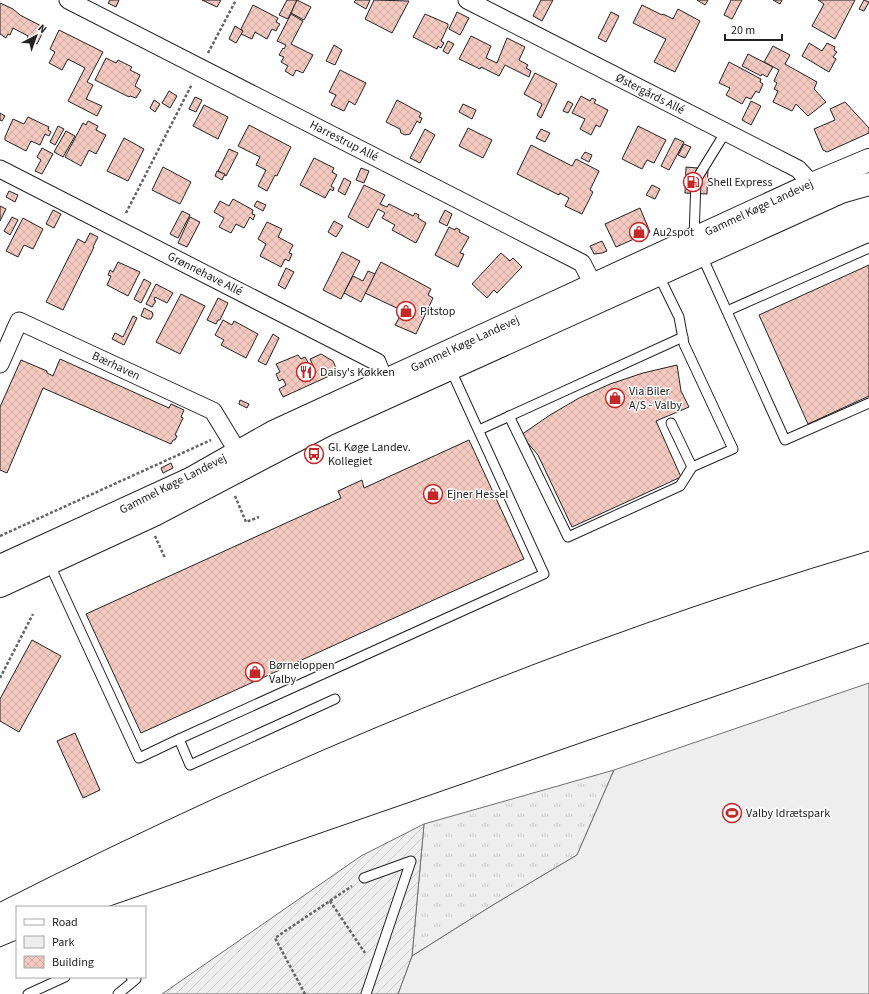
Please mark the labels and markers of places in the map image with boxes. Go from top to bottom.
fuel station icon: Shell Express [682,171,704,193]
place label: Shell Express [707,174,772,191]
shop icon: Au2spot [628,221,650,243]
place label: Au2spot [653,224,694,241]
shop icon: Pitstop [395,300,417,322]
place label: Pitstop [420,303,456,320]
restaurant icon: Daisy's Køkken [295,361,317,383]
place label: Daisy's Køkken [320,364,395,381]
place label: Via Biler A/S - Valby [629,383,682,414]
shop icon: Via Biler A/S - Valby [604,387,626,409]
place label: Gl. Køge Landev. Kollegiet [328,439,411,470]
bus stop icon: Gl. Køge Landev. Kollegiet [303,443,325,465]
shop icon: Ejner Hessel [422,483,444,505]
place label: Ejner Hessel [447,486,508,503]
place label: Børneloppen Valby [269,657,335,688]
shop icon: Børneloppen Valby [244,661,266,683]
sports icon: Valby Idrætspark [721,802,743,824]
place label: Valby Idrætspark [746,805,830,822]

